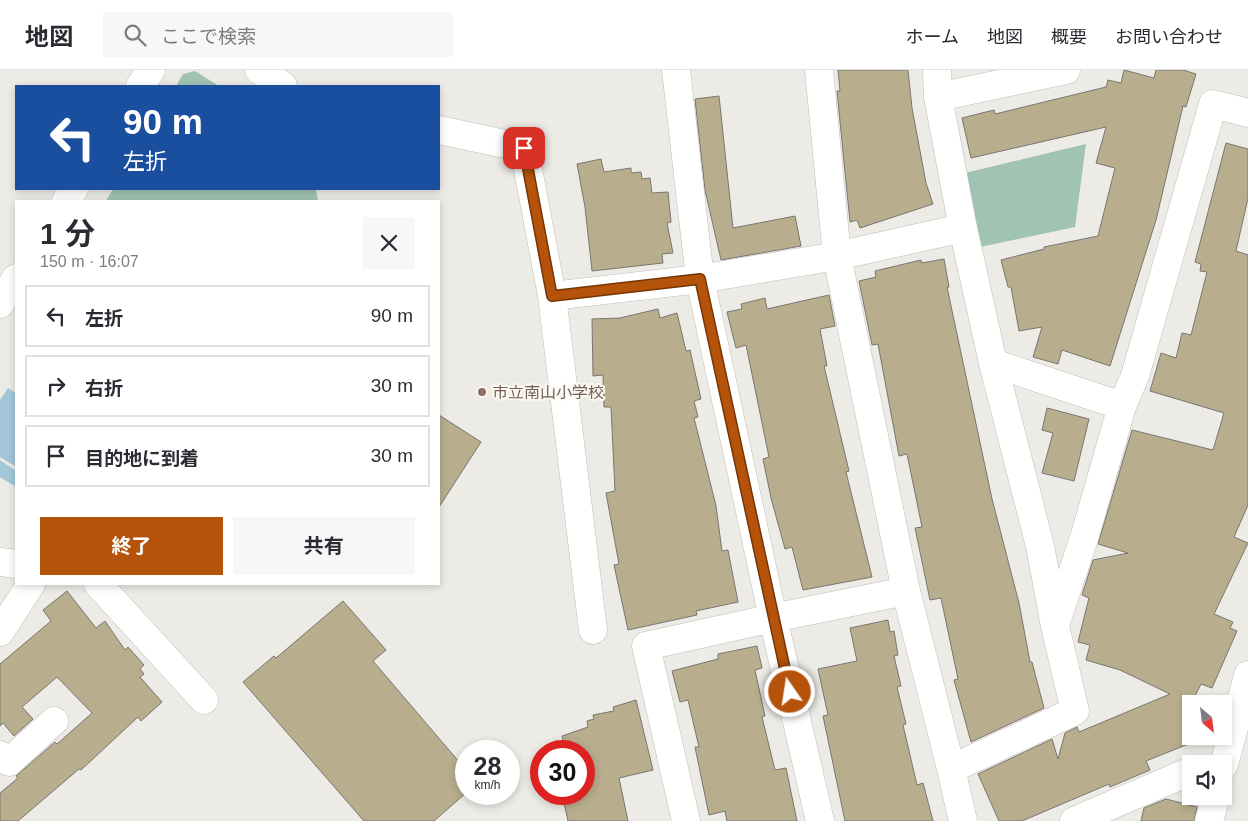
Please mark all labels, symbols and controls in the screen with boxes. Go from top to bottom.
search box [103,12,453,57]
icon: search [121,21,149,49]
text: 地図 [25,23,73,50]
text: ここで検索 [161,26,256,47]
text: ホーム [906,27,959,47]
text: 地図 [987,27,1023,47]
text: 概要 [1051,27,1087,47]
text: お問い合わせ [1115,27,1223,47]
text: 90 m [123,102,203,141]
icon: left [40,105,105,170]
pin [503,127,545,169]
icon: arrive [510,134,538,162]
text: 左折 [123,149,167,174]
text: 1 分 [40,217,95,250]
button: close [363,217,415,269]
text: 150 m · 16:07 [40,253,139,270]
icon: left [42,302,70,330]
text: 90 m [371,305,413,326]
text: 左折 [85,308,123,329]
icon: right [42,372,70,400]
text: 30 m [371,375,413,396]
text: 右折 [85,378,123,399]
place label: 市立南山小学校 [492,384,604,401]
marker: 市立南山小学校 [476,386,488,398]
icon: arrive [42,442,70,470]
text: 30 m [371,445,413,466]
text: 目的地に到着 [85,448,199,469]
button: 終了 [40,517,223,575]
button: 共有 [233,517,415,575]
position arrow [763,665,815,717]
north arrow [1182,695,1232,745]
map controls [1182,695,1232,805]
speed limit sign: 30 [530,740,595,805]
text: 28 [474,752,501,780]
button: sound [1182,755,1232,805]
text: km/h [474,778,501,792]

